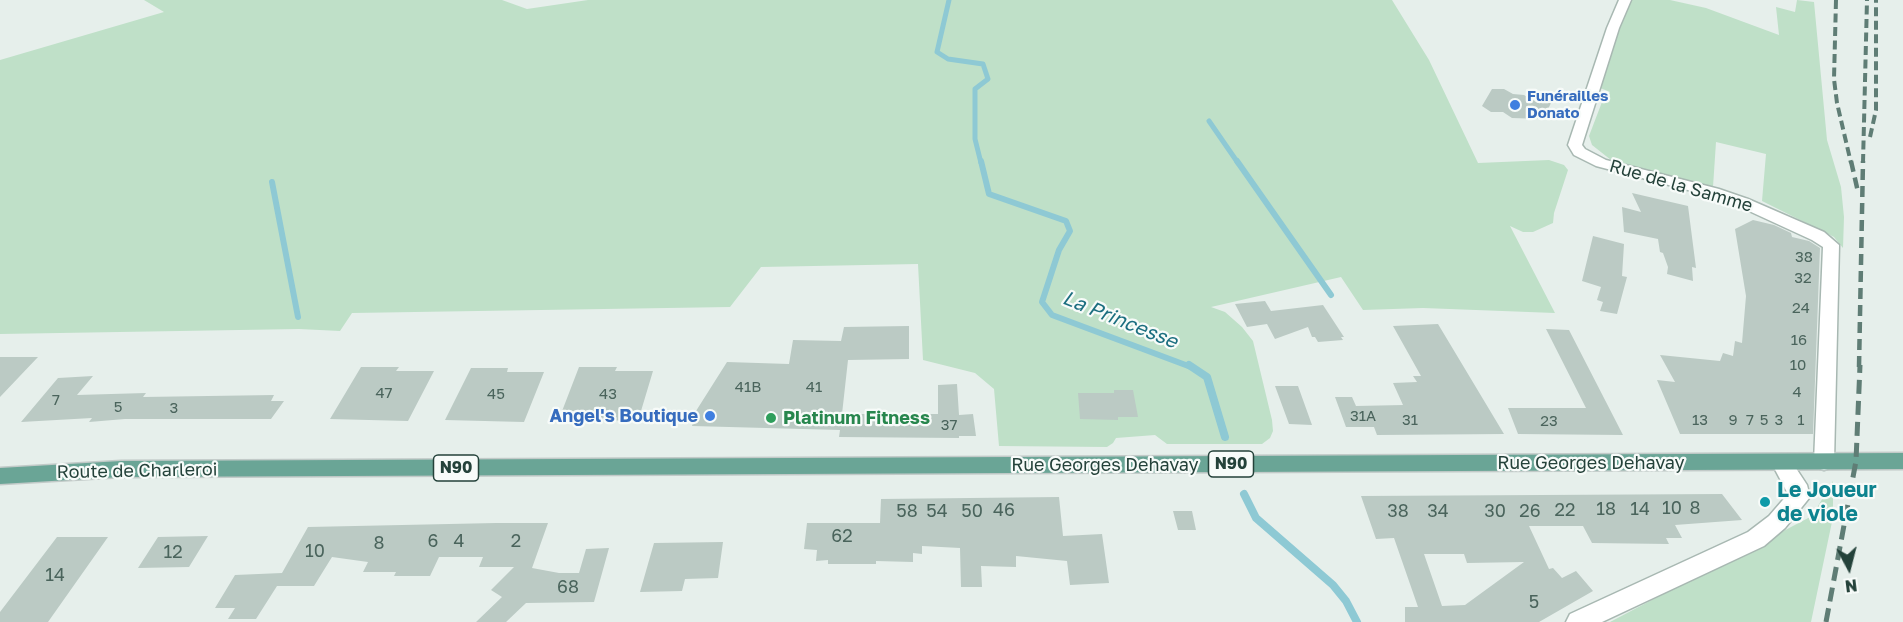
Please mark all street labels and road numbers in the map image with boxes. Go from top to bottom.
street label: Rue de la Samme [1607,155,1755,217]
road number: N90 [1208,451,1254,477]
street label: Rue Georges Dehavay [1497,452,1685,474]
street label: Rue Georges Dehavay [1011,454,1199,476]
road number: N90 [434,455,478,481]
street label: Route de Charleroi [56,459,218,483]

